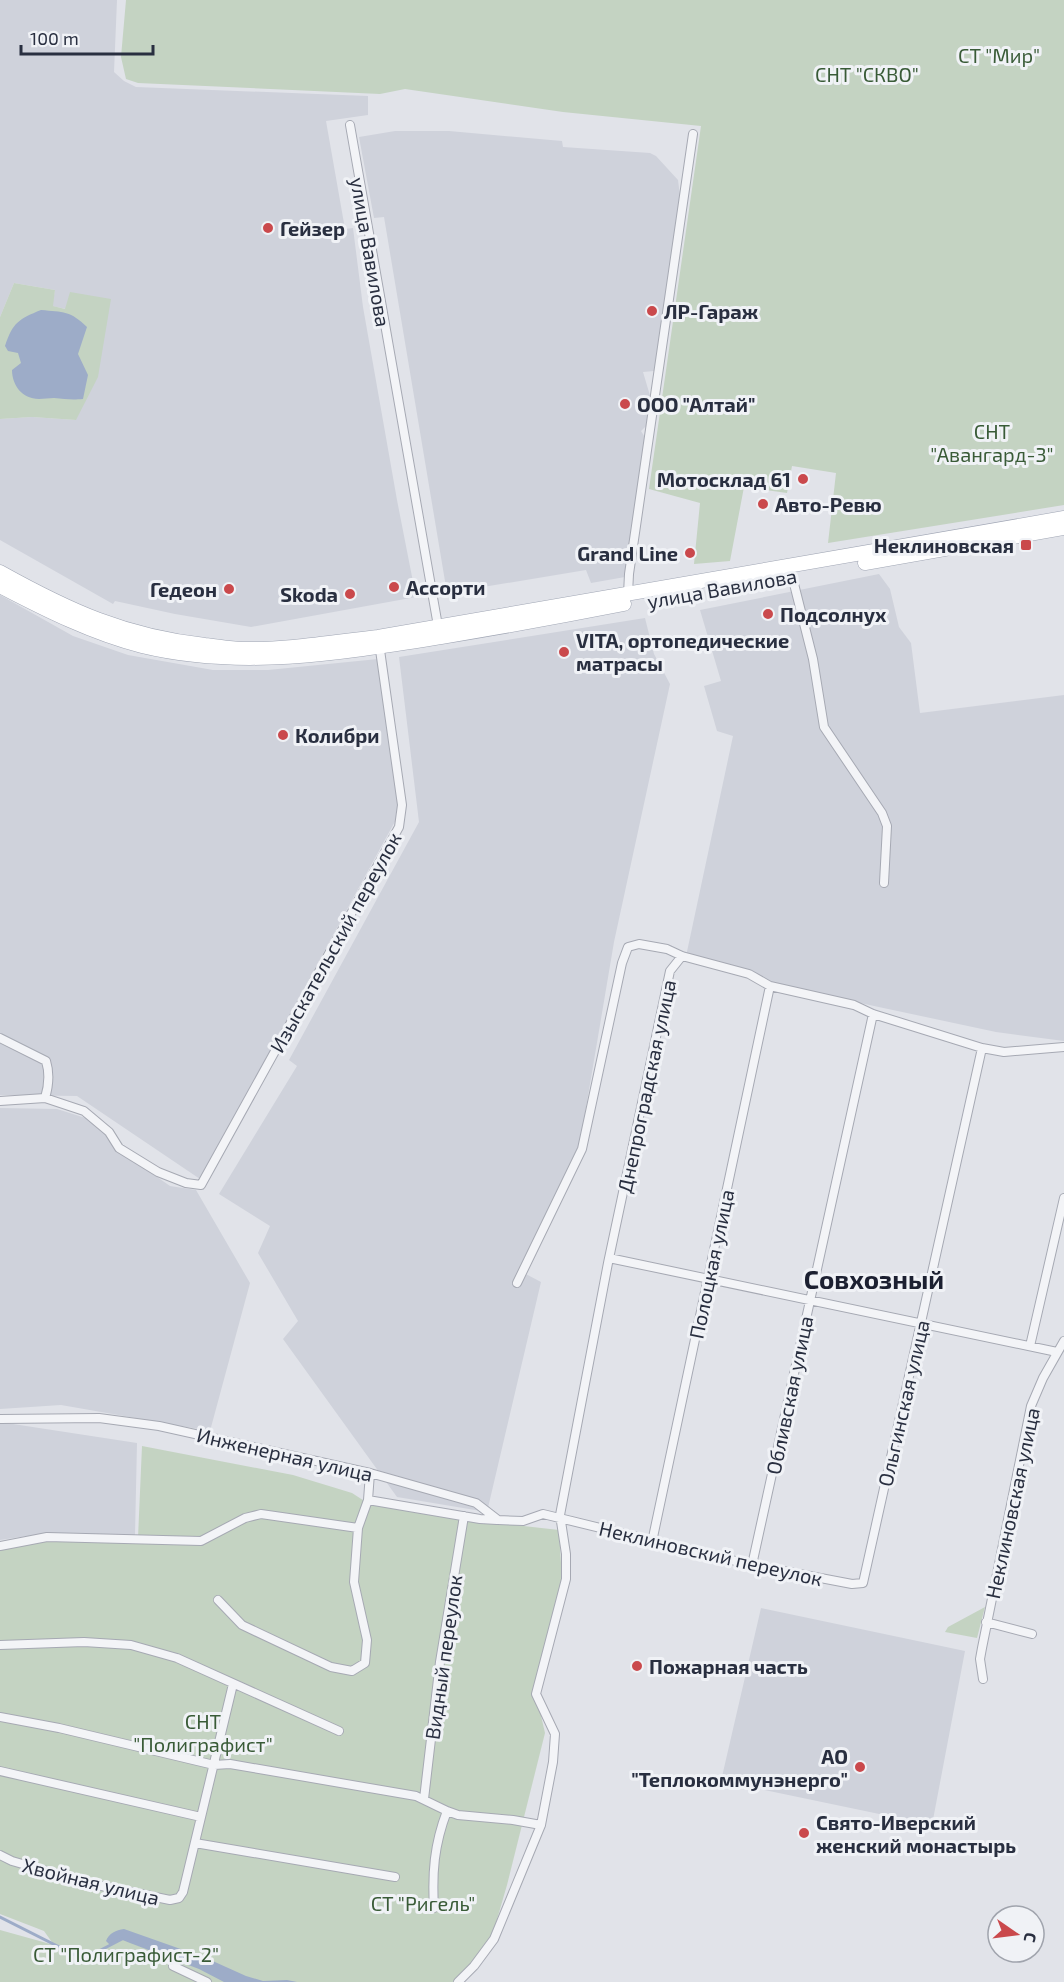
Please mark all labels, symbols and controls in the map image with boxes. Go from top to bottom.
scale bar [21,18,153,56]
text: 100 m [30,27,79,49]
park label: СТ "Мир" [958,43,1040,67]
park label: СНТ "СКВО" [815,62,919,86]
street label: улица Вавилова [345,175,396,329]
place label: Гейзер [280,216,345,240]
marker: Гейзер [261,221,275,235]
place label: ЛР-Гараж [664,299,759,323]
marker: ЛР-Гараж [645,304,659,318]
place label: ООО "Алтай" [637,392,755,416]
marker: ООО "Алтай" [618,397,632,411]
park label: СНТ "Авангард-3" [930,419,1054,466]
place label: Мотосклад 61 [657,467,791,491]
marker: Мотосклад 61 [796,472,810,486]
place label: Авто-Ревю [775,492,882,516]
marker: Авто-Ревю [756,497,770,511]
place label: Неклиновская [874,533,1014,557]
marker: Неклиновская [1019,538,1033,552]
place label: Grand Line [577,541,678,565]
marker: Grand Line [683,546,697,560]
street label: улица Вавилова [645,563,799,614]
place label: Ассорти [406,575,486,599]
place label: Гедеон [150,577,217,601]
marker: Ассорти [387,580,401,594]
marker: Гедеон [222,582,236,596]
place label: Skoda [280,582,338,606]
marker: Skoda [343,587,357,601]
place label: Подсолнух [780,602,887,626]
marker: Подсолнух [761,607,775,621]
place label: VITA, ортопедические матрасы [576,628,789,675]
marker: VITA, ортопедические матрасы [557,645,571,659]
place label: Колибри [295,723,380,747]
marker: Колибри [276,728,290,742]
street label: Изыскательский переулок [264,827,407,1057]
street label: Днепроградская улица [612,977,681,1195]
street label: Полоцкая улица [683,1187,740,1341]
district label: Совхозный [804,1263,944,1294]
street label: Обливская улица [760,1313,819,1477]
street label: Ольгинская улица [872,1317,935,1489]
street label: Неклиновская улица [980,1405,1045,1601]
street label: Инженерная улица [194,1422,375,1487]
street label: Неклиновский переулок [597,1516,825,1591]
street label: Видный переулок [420,1573,467,1741]
place label: Пожарная часть [649,1654,808,1678]
marker: Пожарная часть [630,1659,644,1673]
park label: СНТ "Полиграфист" [133,1709,273,1756]
place label: АО "Теплокоммунэнерго" [631,1744,848,1791]
marker: АО "Теплокоммунэнерго" [853,1760,867,1774]
place label: Свято-Иверский женский монастырь [816,1810,1016,1857]
marker: Свято-Иверский женский монастырь [797,1826,811,1840]
street label: Хвойная улица [20,1852,162,1911]
park label: СТ "Ригель" [371,1891,475,1915]
north arrow [986,1904,1046,1964]
text: С [1021,1931,1041,1945]
park label: СТ "Полиграфист-2" [33,1942,219,1966]

